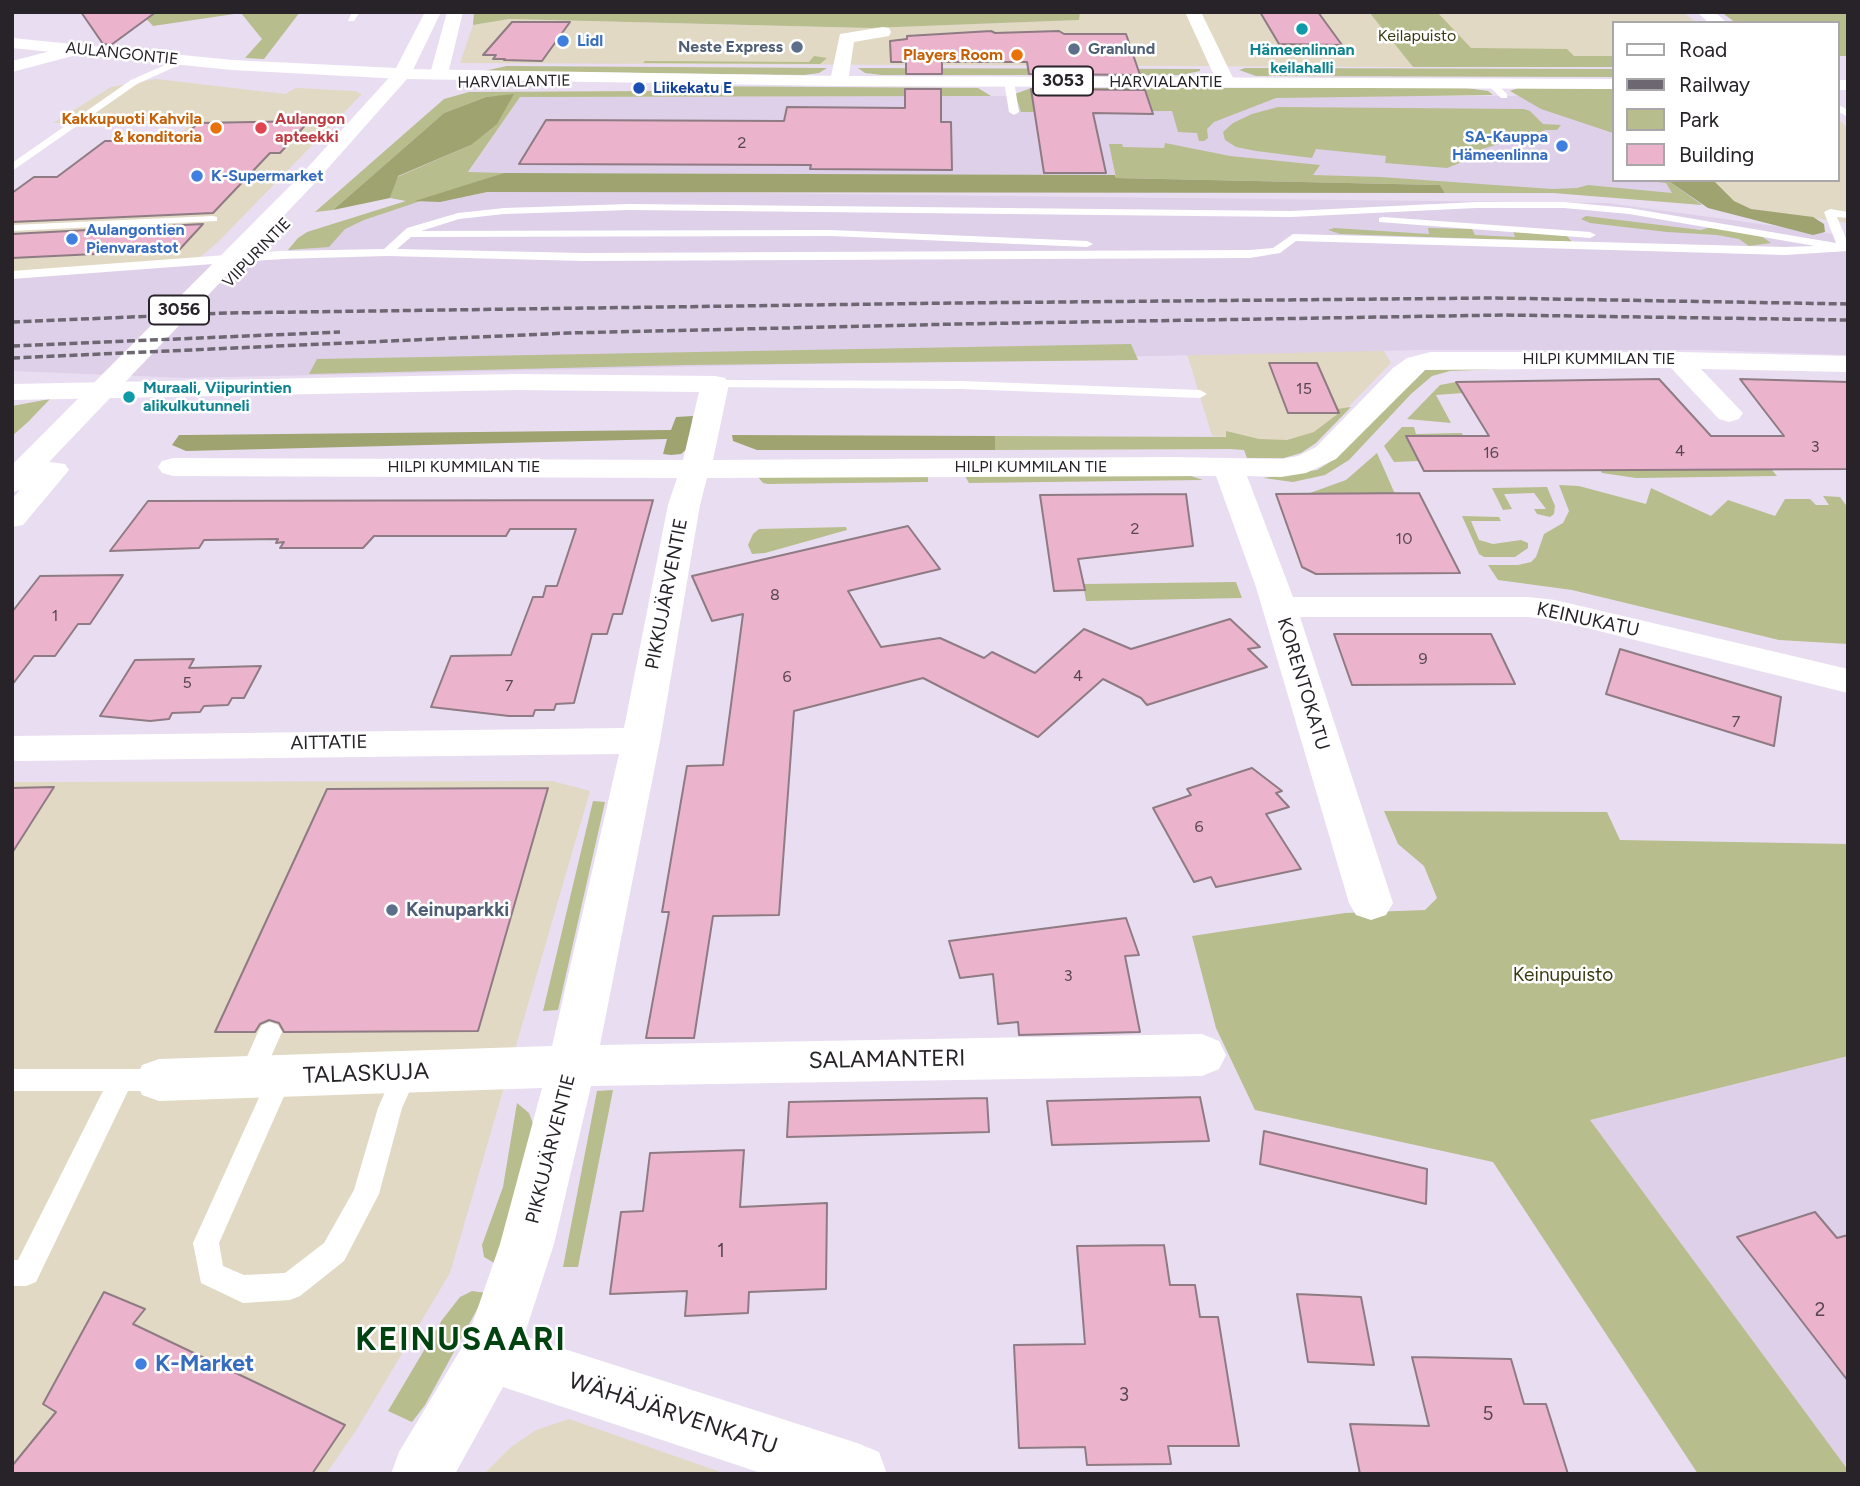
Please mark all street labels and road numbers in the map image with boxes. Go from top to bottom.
street label: AULANGONTIE [65,39,179,69]
road number: 3053 [1033,66,1093,96]
street label: HARVIALANTIE [457,71,571,93]
street label: HARVIALANTIE [1109,72,1223,92]
street label: VIIPURINTIE [219,214,295,292]
road number: 3056 [149,296,209,324]
street label: HILPI KUMMILAN TIE [1523,349,1675,369]
street label: HILPI KUMMILAN TIE [388,457,540,477]
street label: HILPI KUMMILAN TIE [955,457,1107,477]
street label: PIKKUJÄRVENTIE [641,517,693,671]
street label: KEINUKATU [1535,598,1641,642]
street label: KORENTOKATU [1272,615,1334,753]
street label: AITTATIE [290,731,368,755]
street label: SALAMANTERI [808,1045,966,1075]
street label: TALASKUJA [303,1058,429,1090]
street label: PIKKUJÄRVENTIE [521,1072,581,1226]
street label: WÄHÄJÄRVENKATU [565,1367,781,1461]

